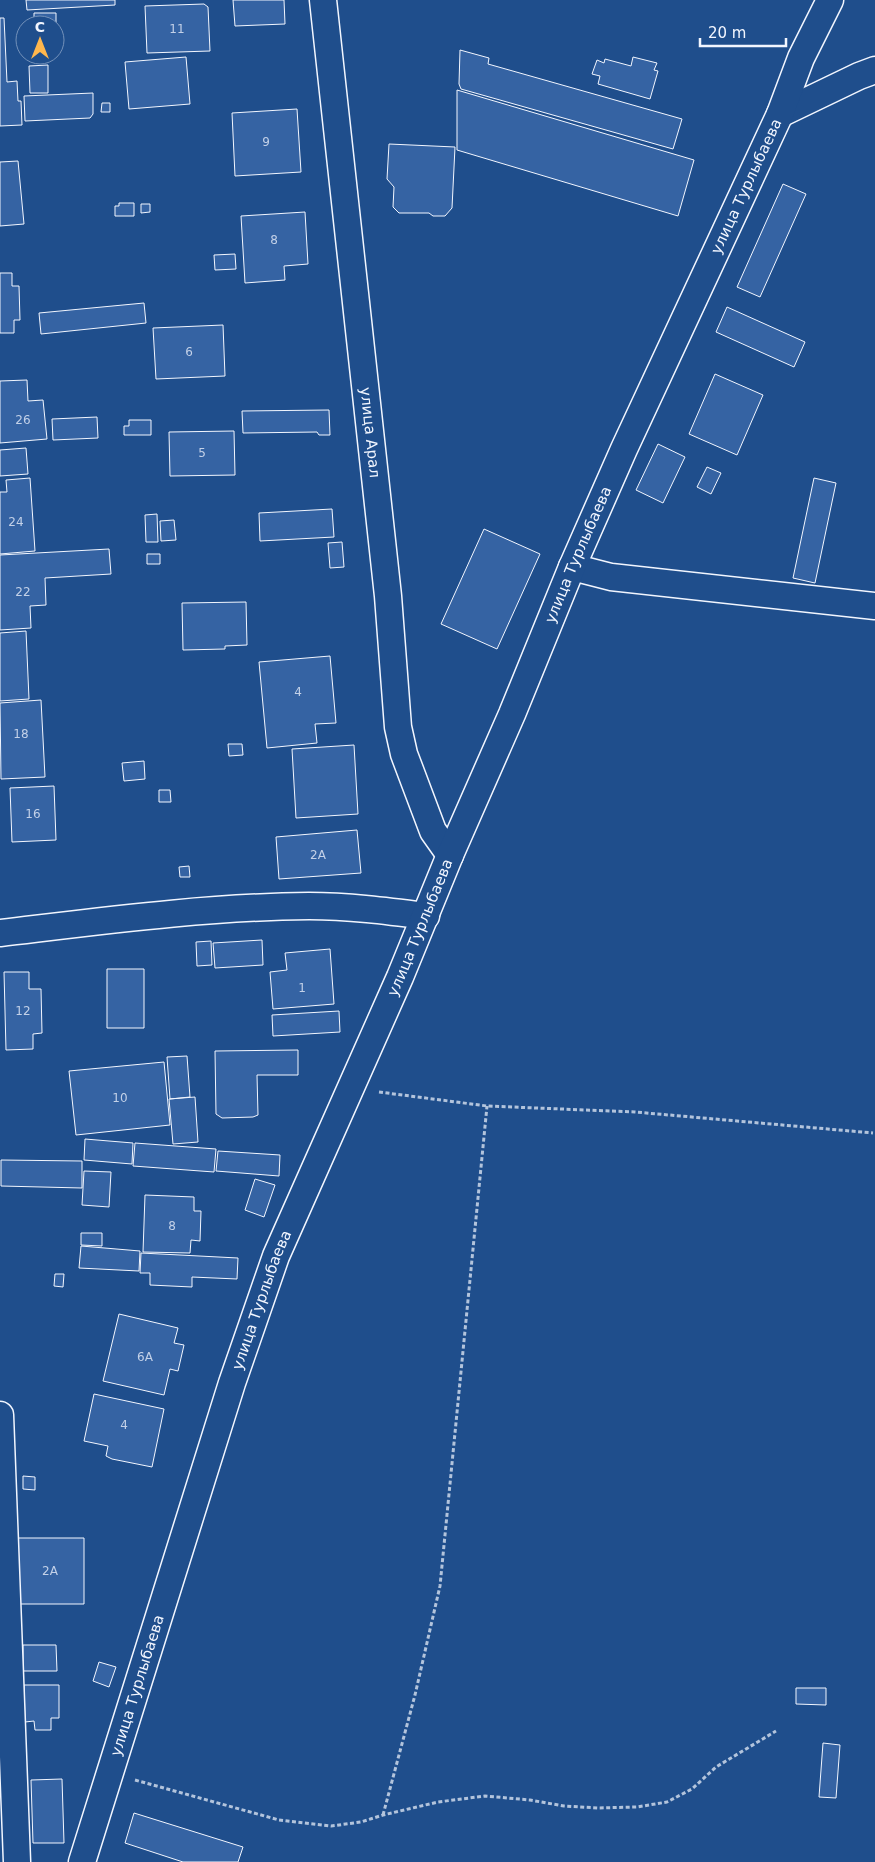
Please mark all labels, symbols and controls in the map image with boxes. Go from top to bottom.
north arrow [15,15,65,65]
scale bar [700,15,786,47]
text: С [35,19,45,35]
house number: 11 [169,22,185,36]
text: 20 m [708,24,746,42]
street label: улица Турлыбаева [707,116,786,257]
house number: 9 [262,135,270,149]
house number: 8 [270,233,278,247]
house number: 6 [185,345,193,359]
street label: улица Арал [356,386,384,479]
house number: 26 [15,413,31,427]
house number: 5 [198,446,206,460]
street label: улица Турлыбаева [541,483,615,626]
house number: 24 [8,515,24,529]
house number: 22 [15,585,31,599]
house number: 4 [294,685,302,699]
house number: 18 [13,727,29,741]
house number: 16 [25,807,41,821]
house number: 2А [310,848,327,862]
street label: улица Турлыбаева [384,856,456,999]
house number: 1 [298,981,306,995]
house number: 12 [15,1004,31,1018]
house number: 10 [112,1091,128,1105]
house number: 8 [168,1219,176,1233]
street label: улица Турлыбаева [228,1227,295,1372]
house number: 6А [137,1350,154,1364]
house number: 4 [120,1418,128,1432]
house number: 2А [42,1564,59,1578]
street label: улица Турлыбаева [107,1613,168,1758]

